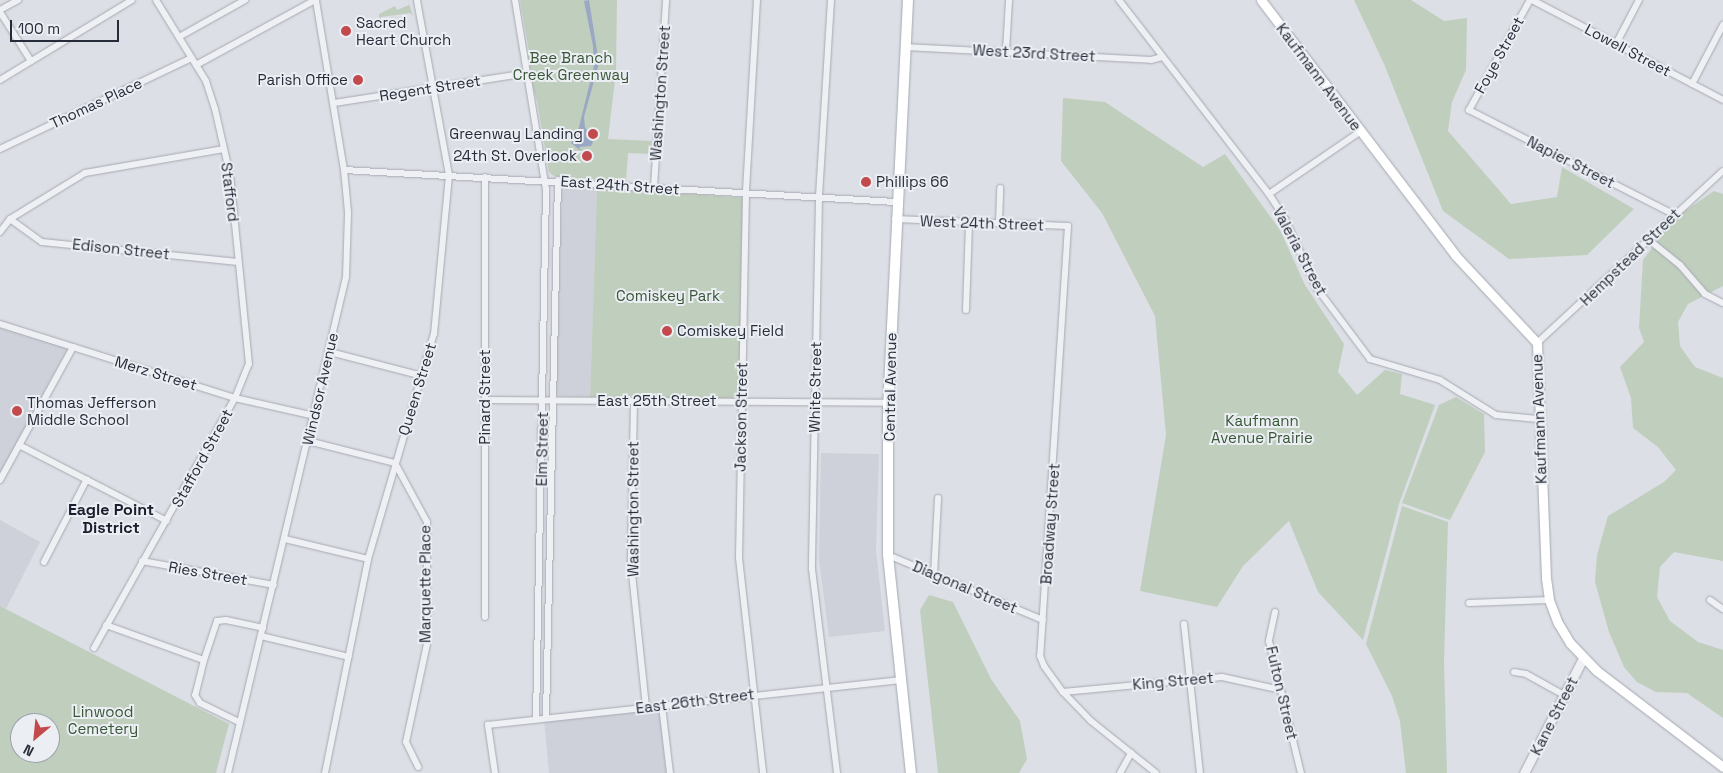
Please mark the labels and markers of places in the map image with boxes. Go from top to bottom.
place label: Sacred Heart Church [356,13,451,48]
marker: Sacred Heart Church [340,25,352,37]
place label: Parish Office [258,71,348,89]
marker: Parish Office [352,74,364,86]
place label: Greenway Landing [449,125,583,143]
marker: Greenway Landing [587,128,599,140]
place label: 24th St. Overlook [453,147,577,165]
marker: 24th St. Overlook [581,150,593,162]
place label: Phillips 66 [876,173,949,191]
marker: Phillips 66 [860,176,872,188]
place label: Comiskey Field [677,322,784,340]
marker: Comiskey Field [661,325,673,337]
place label: Thomas Jefferson Middle School [27,393,156,428]
marker: Thomas Jefferson Middle School [11,405,23,417]

